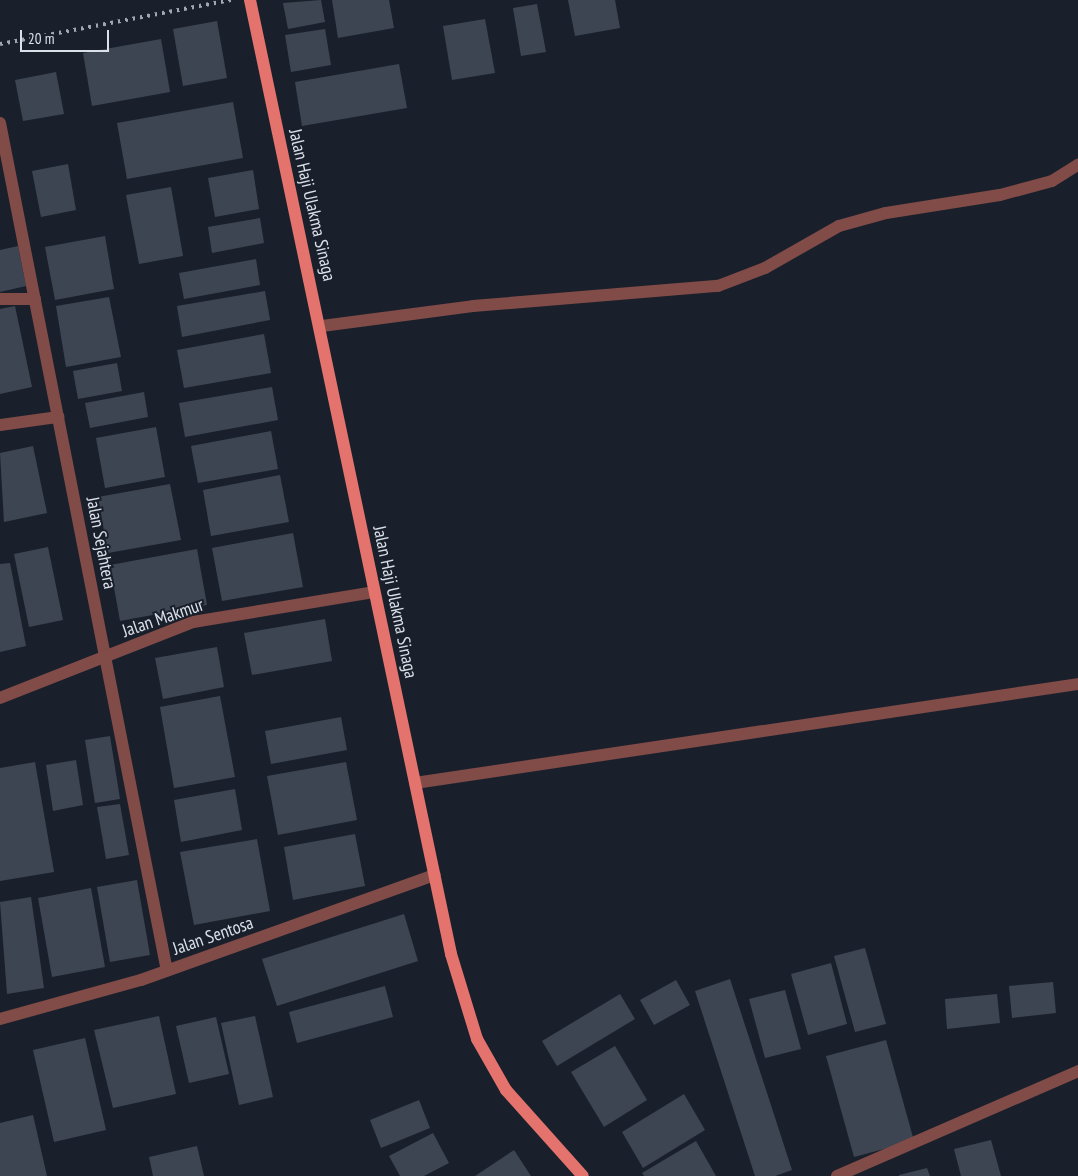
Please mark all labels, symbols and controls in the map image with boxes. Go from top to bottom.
scale bar [22,20,111,52]
text: 20 m [28,29,54,48]
street label: Jalan Haji Ulakma Sinaga [284,127,340,283]
street label: Jalan Sejahtera [82,495,120,591]
street label: Jalan Haji Ulakma Sinaga [368,524,422,680]
street label: Jalan Makmur [119,594,207,642]
street label: Jalan Sentosa [170,912,256,960]

